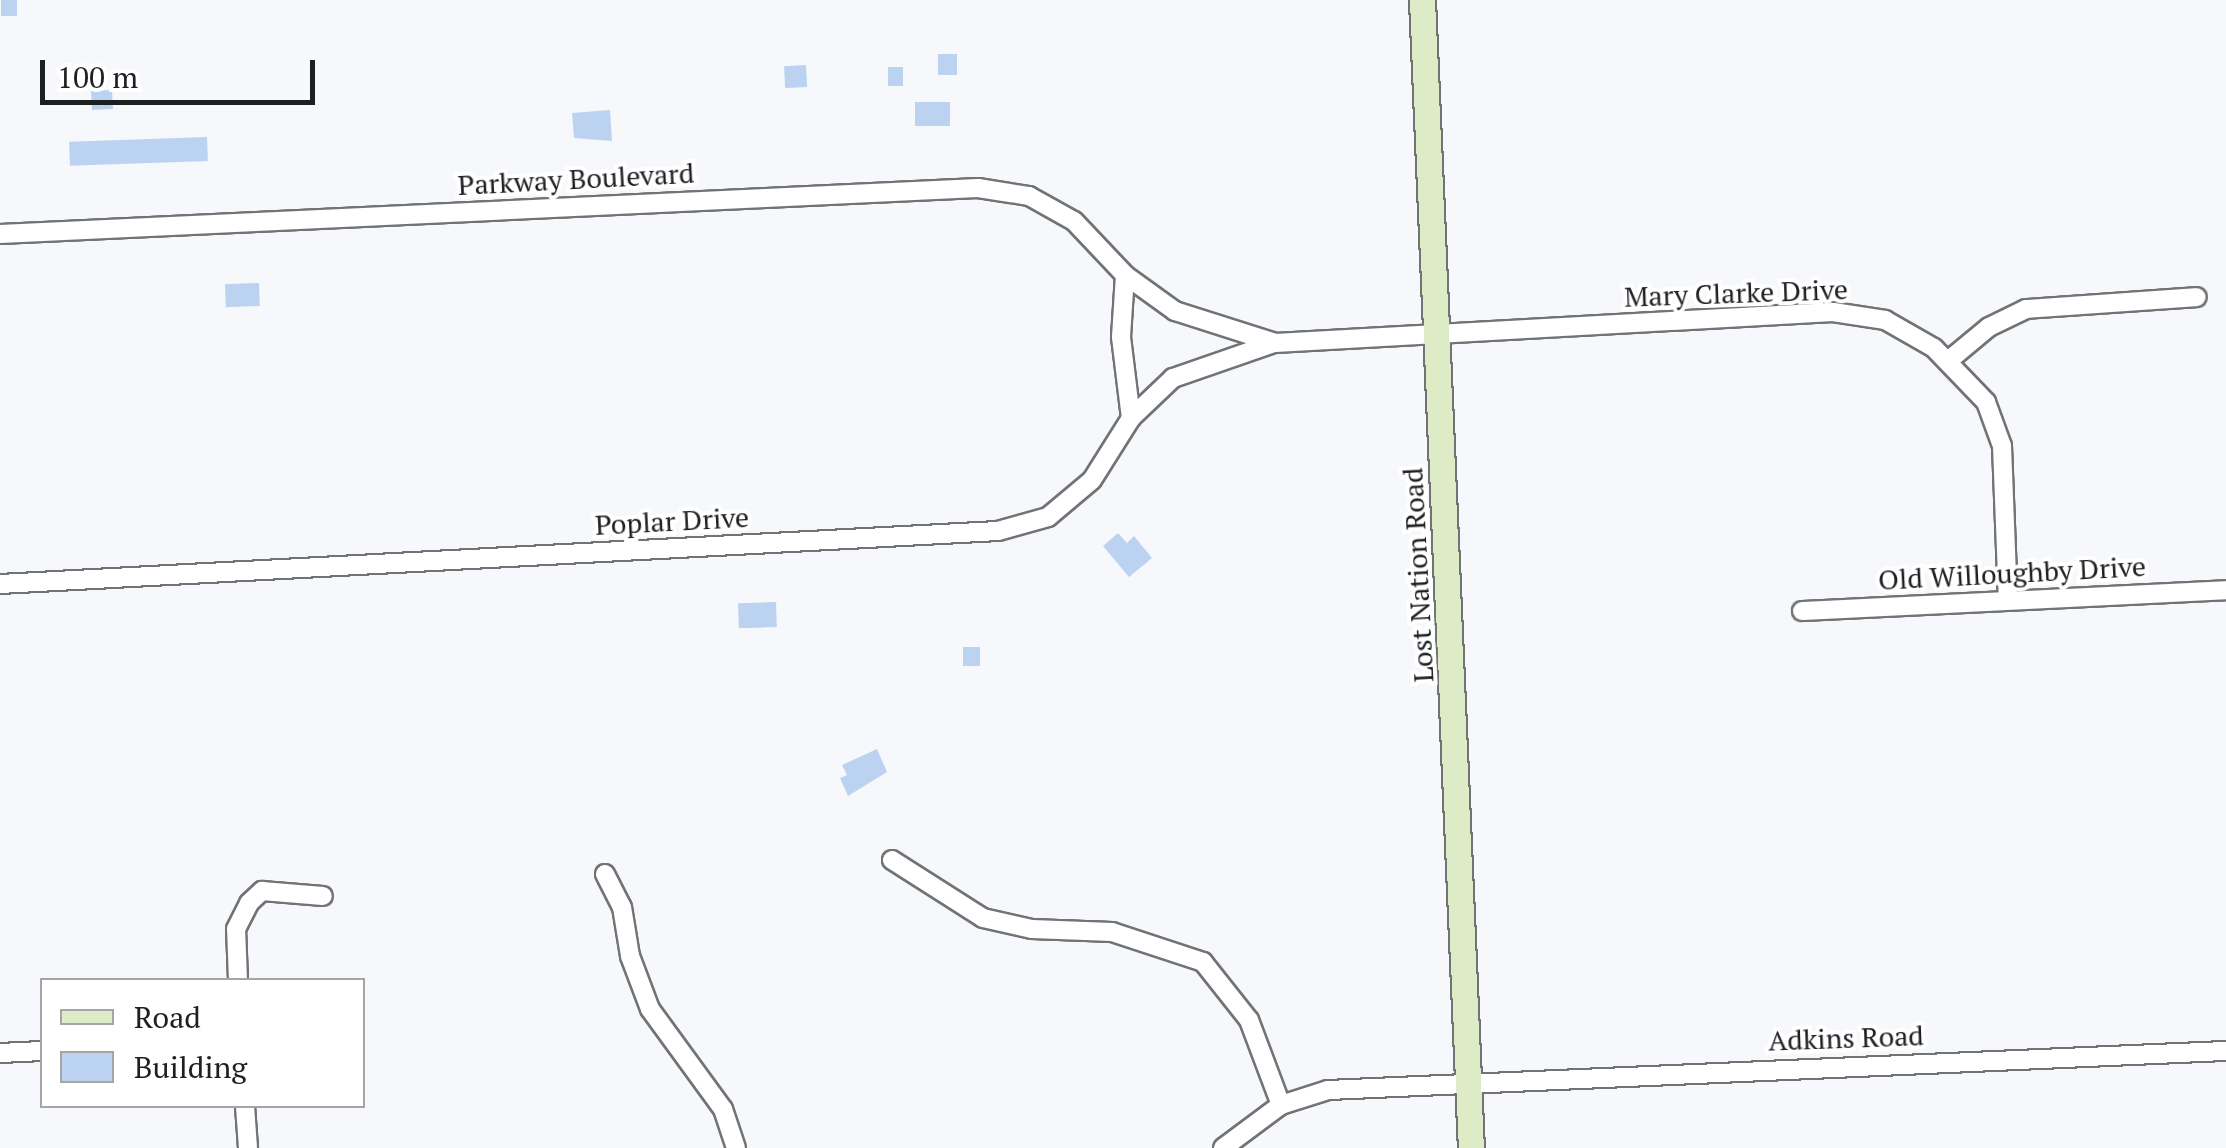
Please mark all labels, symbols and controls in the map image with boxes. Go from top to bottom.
scale bar [45,40,320,102]
text: 100 m [57,57,138,97]
street label: Parkway Boulevard [457,156,695,202]
street label: Mary Clarke Drive [1624,272,1848,314]
street label: Lost Nation Road [1396,467,1440,683]
street label: Poplar Drive [594,500,750,542]
street label: Old Willoughby Drive [1877,549,2147,597]
legend [40,978,365,1108]
text: Road [134,997,201,1037]
street label: Adkins Road [1768,1018,1924,1058]
text: Building [134,1047,247,1087]

